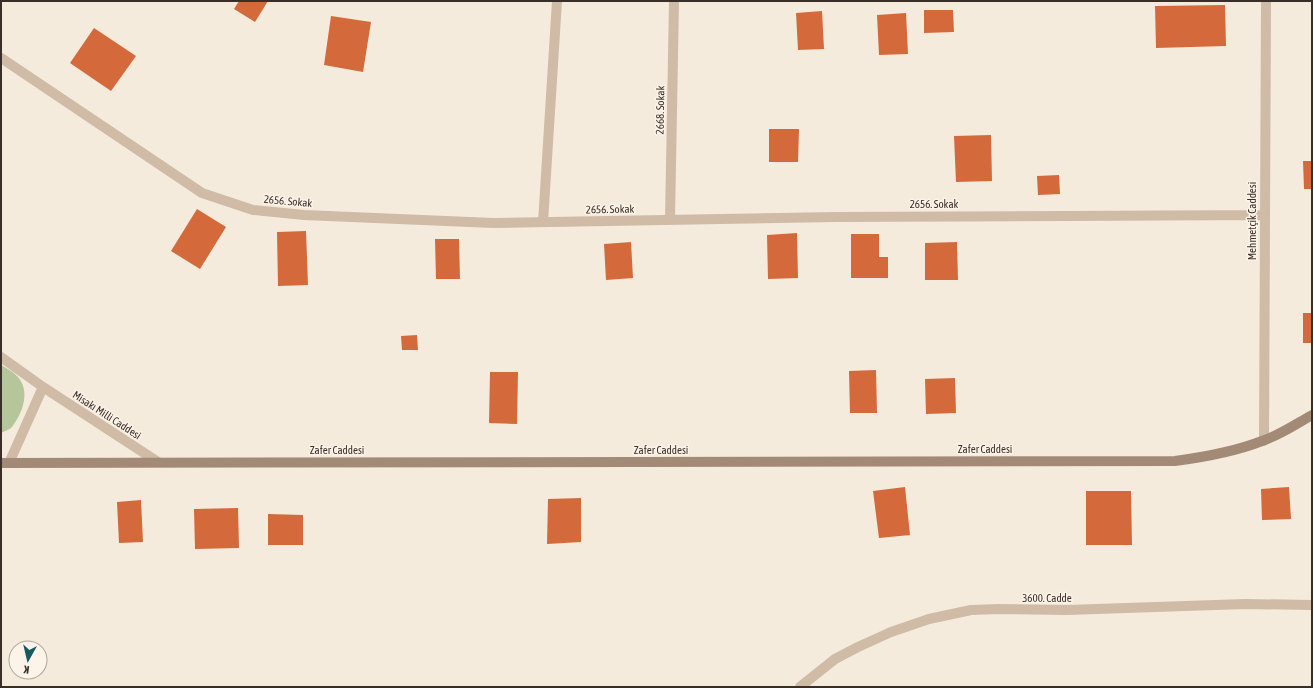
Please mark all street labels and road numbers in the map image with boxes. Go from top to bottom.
street label: 2668. Sokak [654,85,666,134]
street label: Mehmetçik Caddesi [1246,182,1258,260]
street label: 2656. Sokak [263,193,313,209]
street label: 2656. Sokak [910,198,959,210]
street label: 2656. Sokak [586,203,635,215]
street label: Misakı Milli Caddesi [71,388,143,442]
street label: Zafer Caddesi [958,443,1012,455]
street label: Zafer Caddesi [310,444,364,456]
street label: Zafer Caddesi [634,444,688,456]
street label: 3600. Cadde [1022,592,1072,604]

